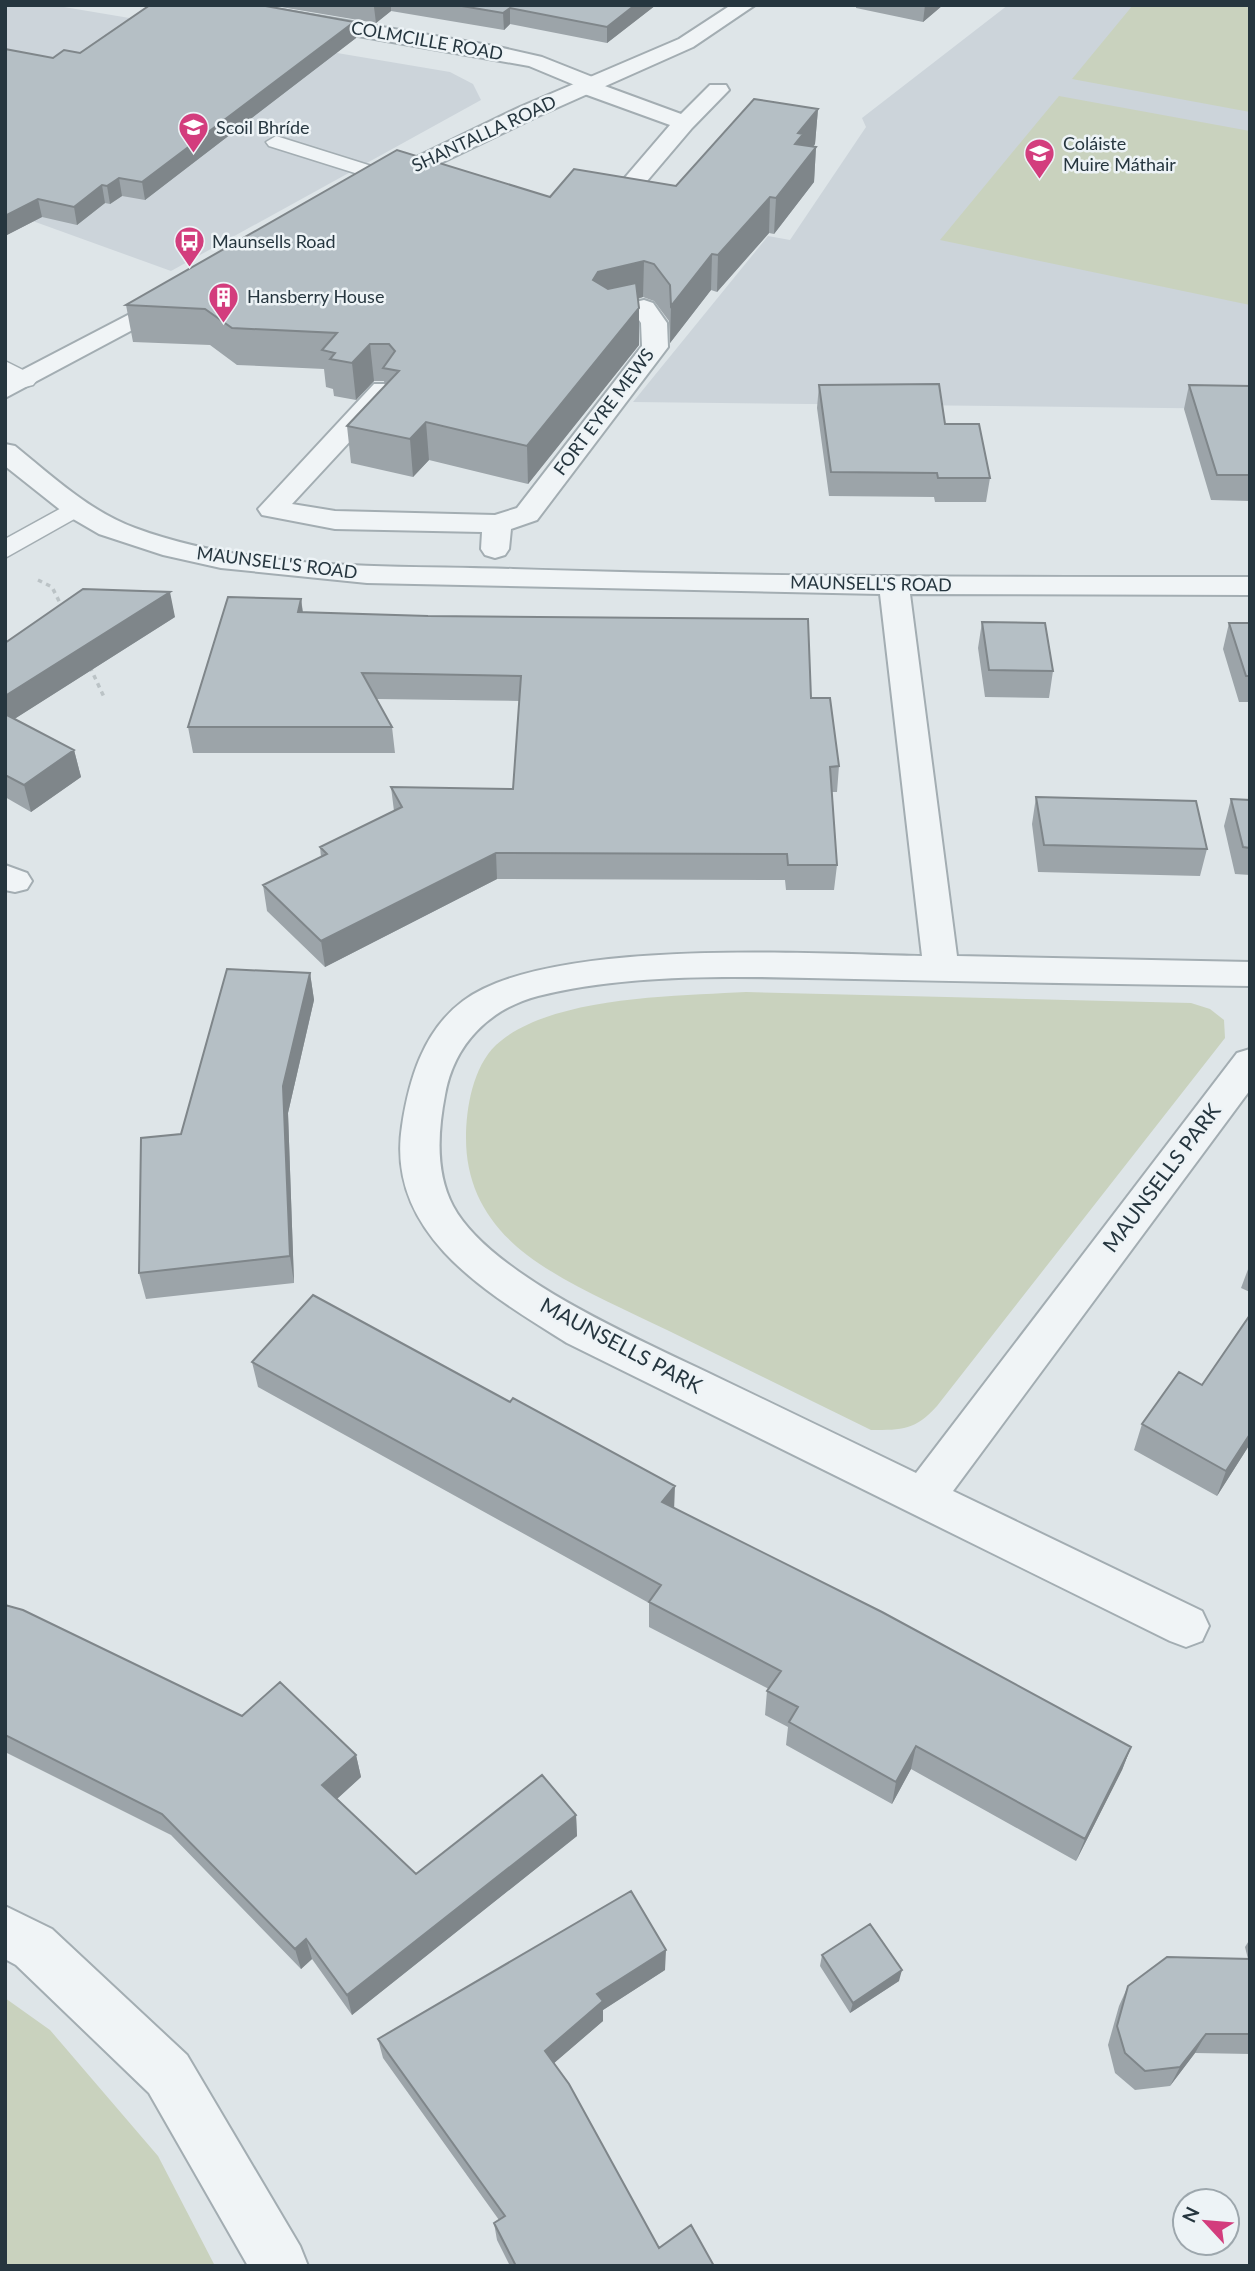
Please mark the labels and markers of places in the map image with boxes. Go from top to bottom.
school or university icon: Scoil Bhríde [176,111,210,155]
place label: Scoil Bhríde [216,116,309,138]
place label: Coláiste Muire Máthair [1063,132,1176,175]
school or university icon: Coláiste Muire Máthair [1023,137,1057,181]
bus stop icon: Maunsells Road [172,225,206,269]
place label: Maunsells Road [212,230,336,252]
building icon: Hansberry House [207,280,241,324]
place label: Hansberry House [247,285,384,307]

